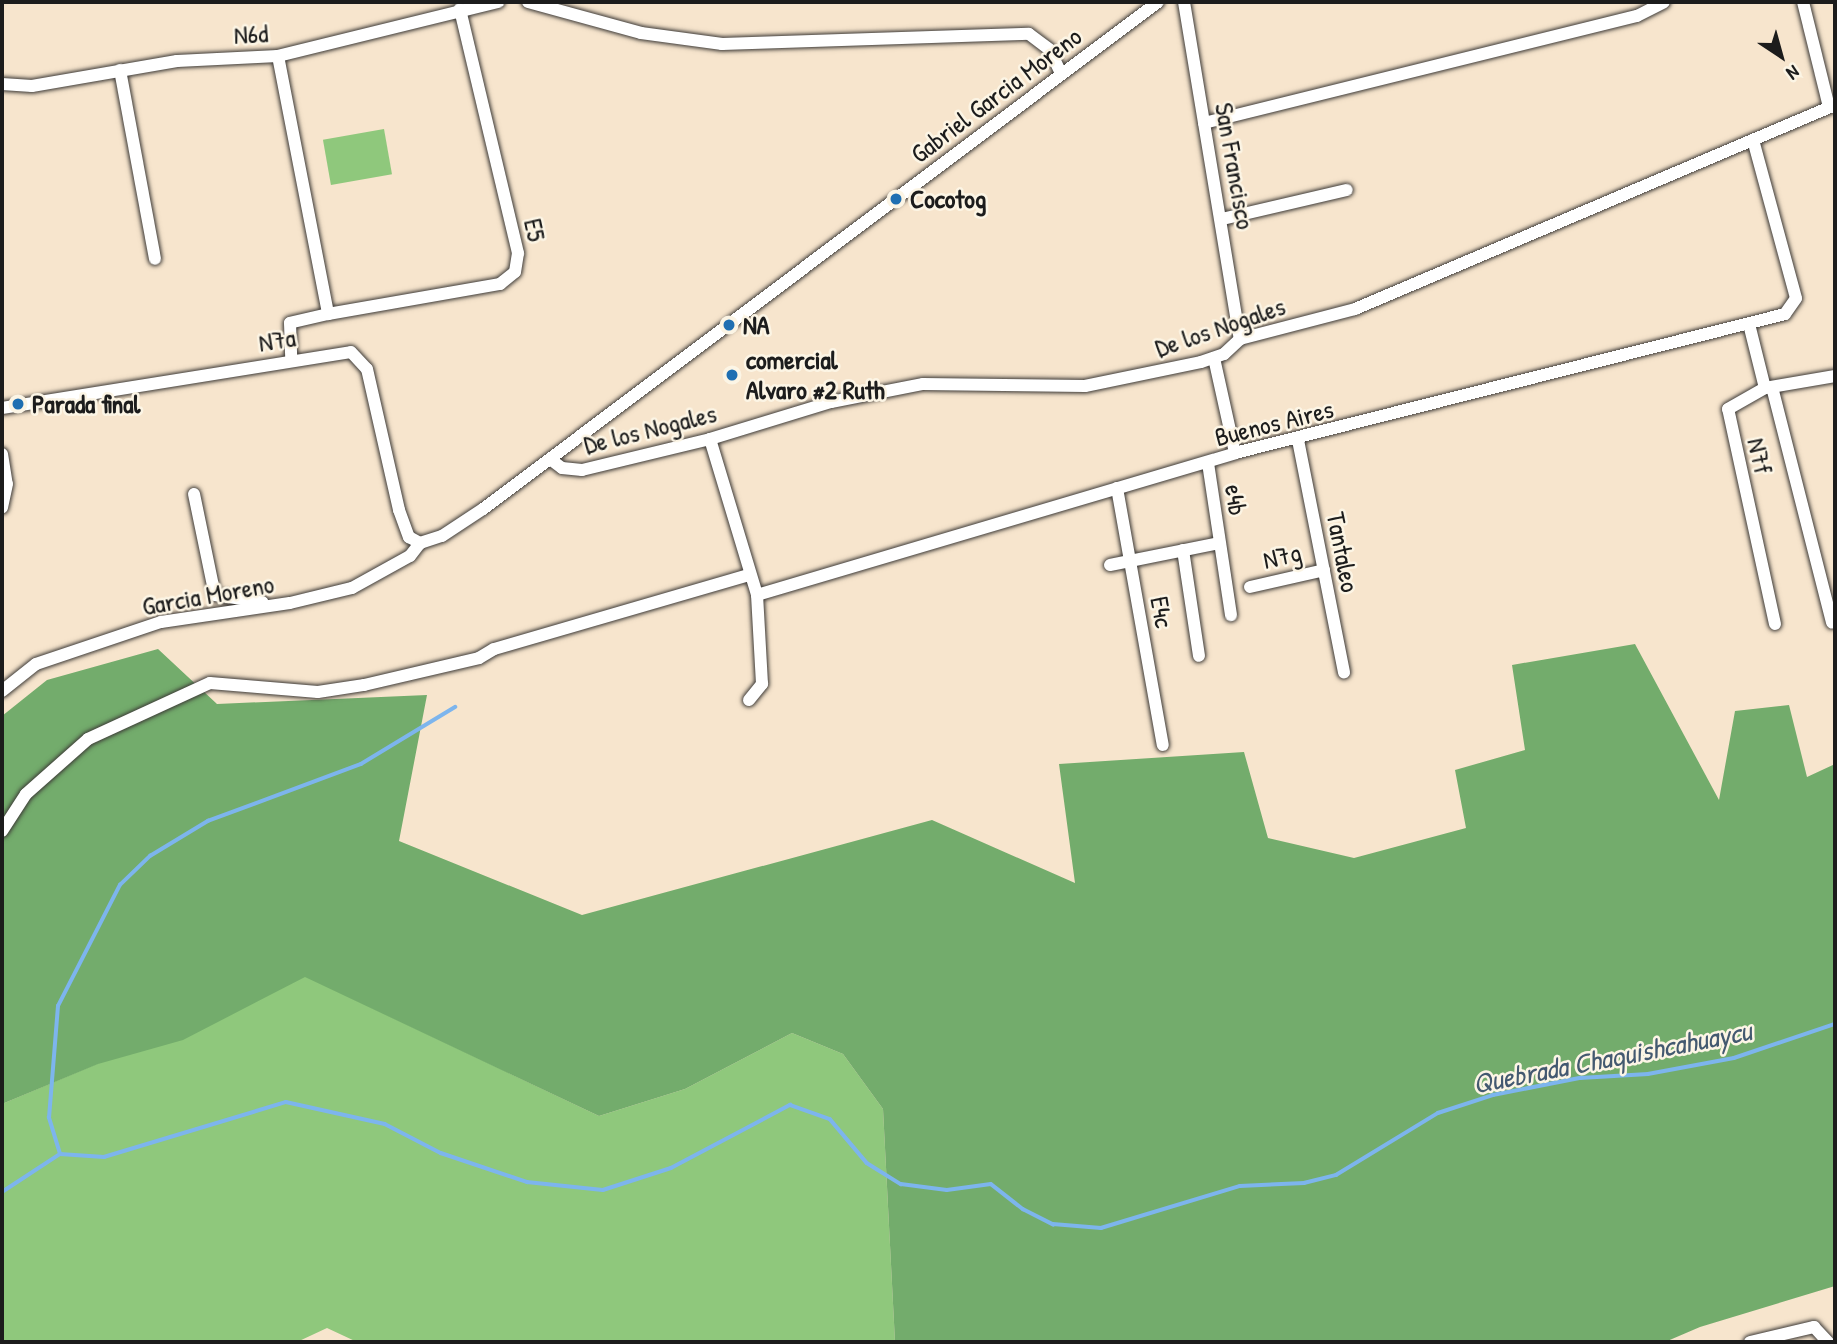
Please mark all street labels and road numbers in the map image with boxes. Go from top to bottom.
street label: N6d [233,18,269,50]
street label: Gabriel Garcia Moreno [904,21,1088,169]
street label: San Francisco [1209,100,1261,232]
street label: E5 [517,216,553,244]
street label: De los Nogales [1151,290,1289,364]
street label: N7a [256,322,298,358]
street label: Buenos Aires [1212,393,1336,453]
street label: De los Nogales [581,397,719,461]
street label: N7f [1741,435,1779,477]
street label: e4b [1218,482,1254,518]
street label: Tantaleo [1320,509,1366,595]
street label: N7g [1260,536,1304,576]
street label: Garcia Moreno [140,568,276,622]
street label: E4c [1144,594,1180,630]

